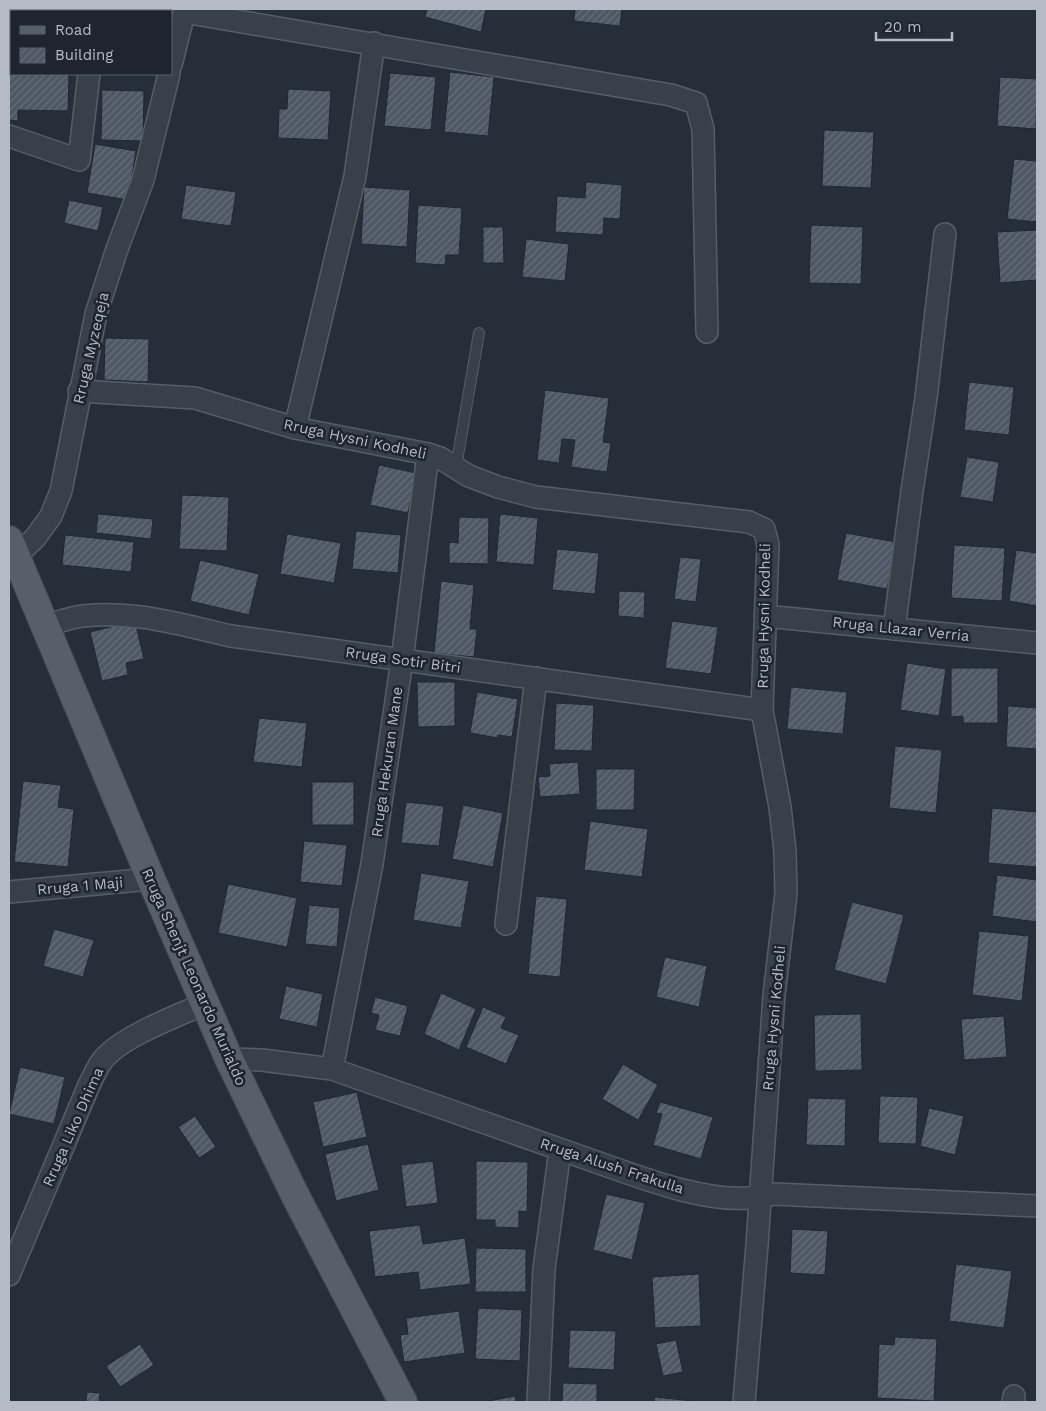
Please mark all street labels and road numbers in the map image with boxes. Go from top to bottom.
street label: Rruga Myzeqeja [69,290,113,406]
street label: Rruga Hysni Kodheli [282,415,428,463]
street label: Rruga Hysni Kodheli [754,543,774,689]
street label: Rruga Llazar Verria [832,613,971,645]
street label: Rruga Sotir Bitri [344,643,462,677]
street label: Rruga Hekuran Mane [368,686,406,838]
street label: Rruga Shenjt Leonardo Murialdo [138,866,250,1088]
street label: Rruga 1 Maji [36,873,124,899]
street label: Rruga Hysni Kodheli [759,945,789,1091]
street label: Rruga Liko Dhima [39,1064,108,1189]
street label: Rruga Alush Frakulla [538,1134,687,1198]

